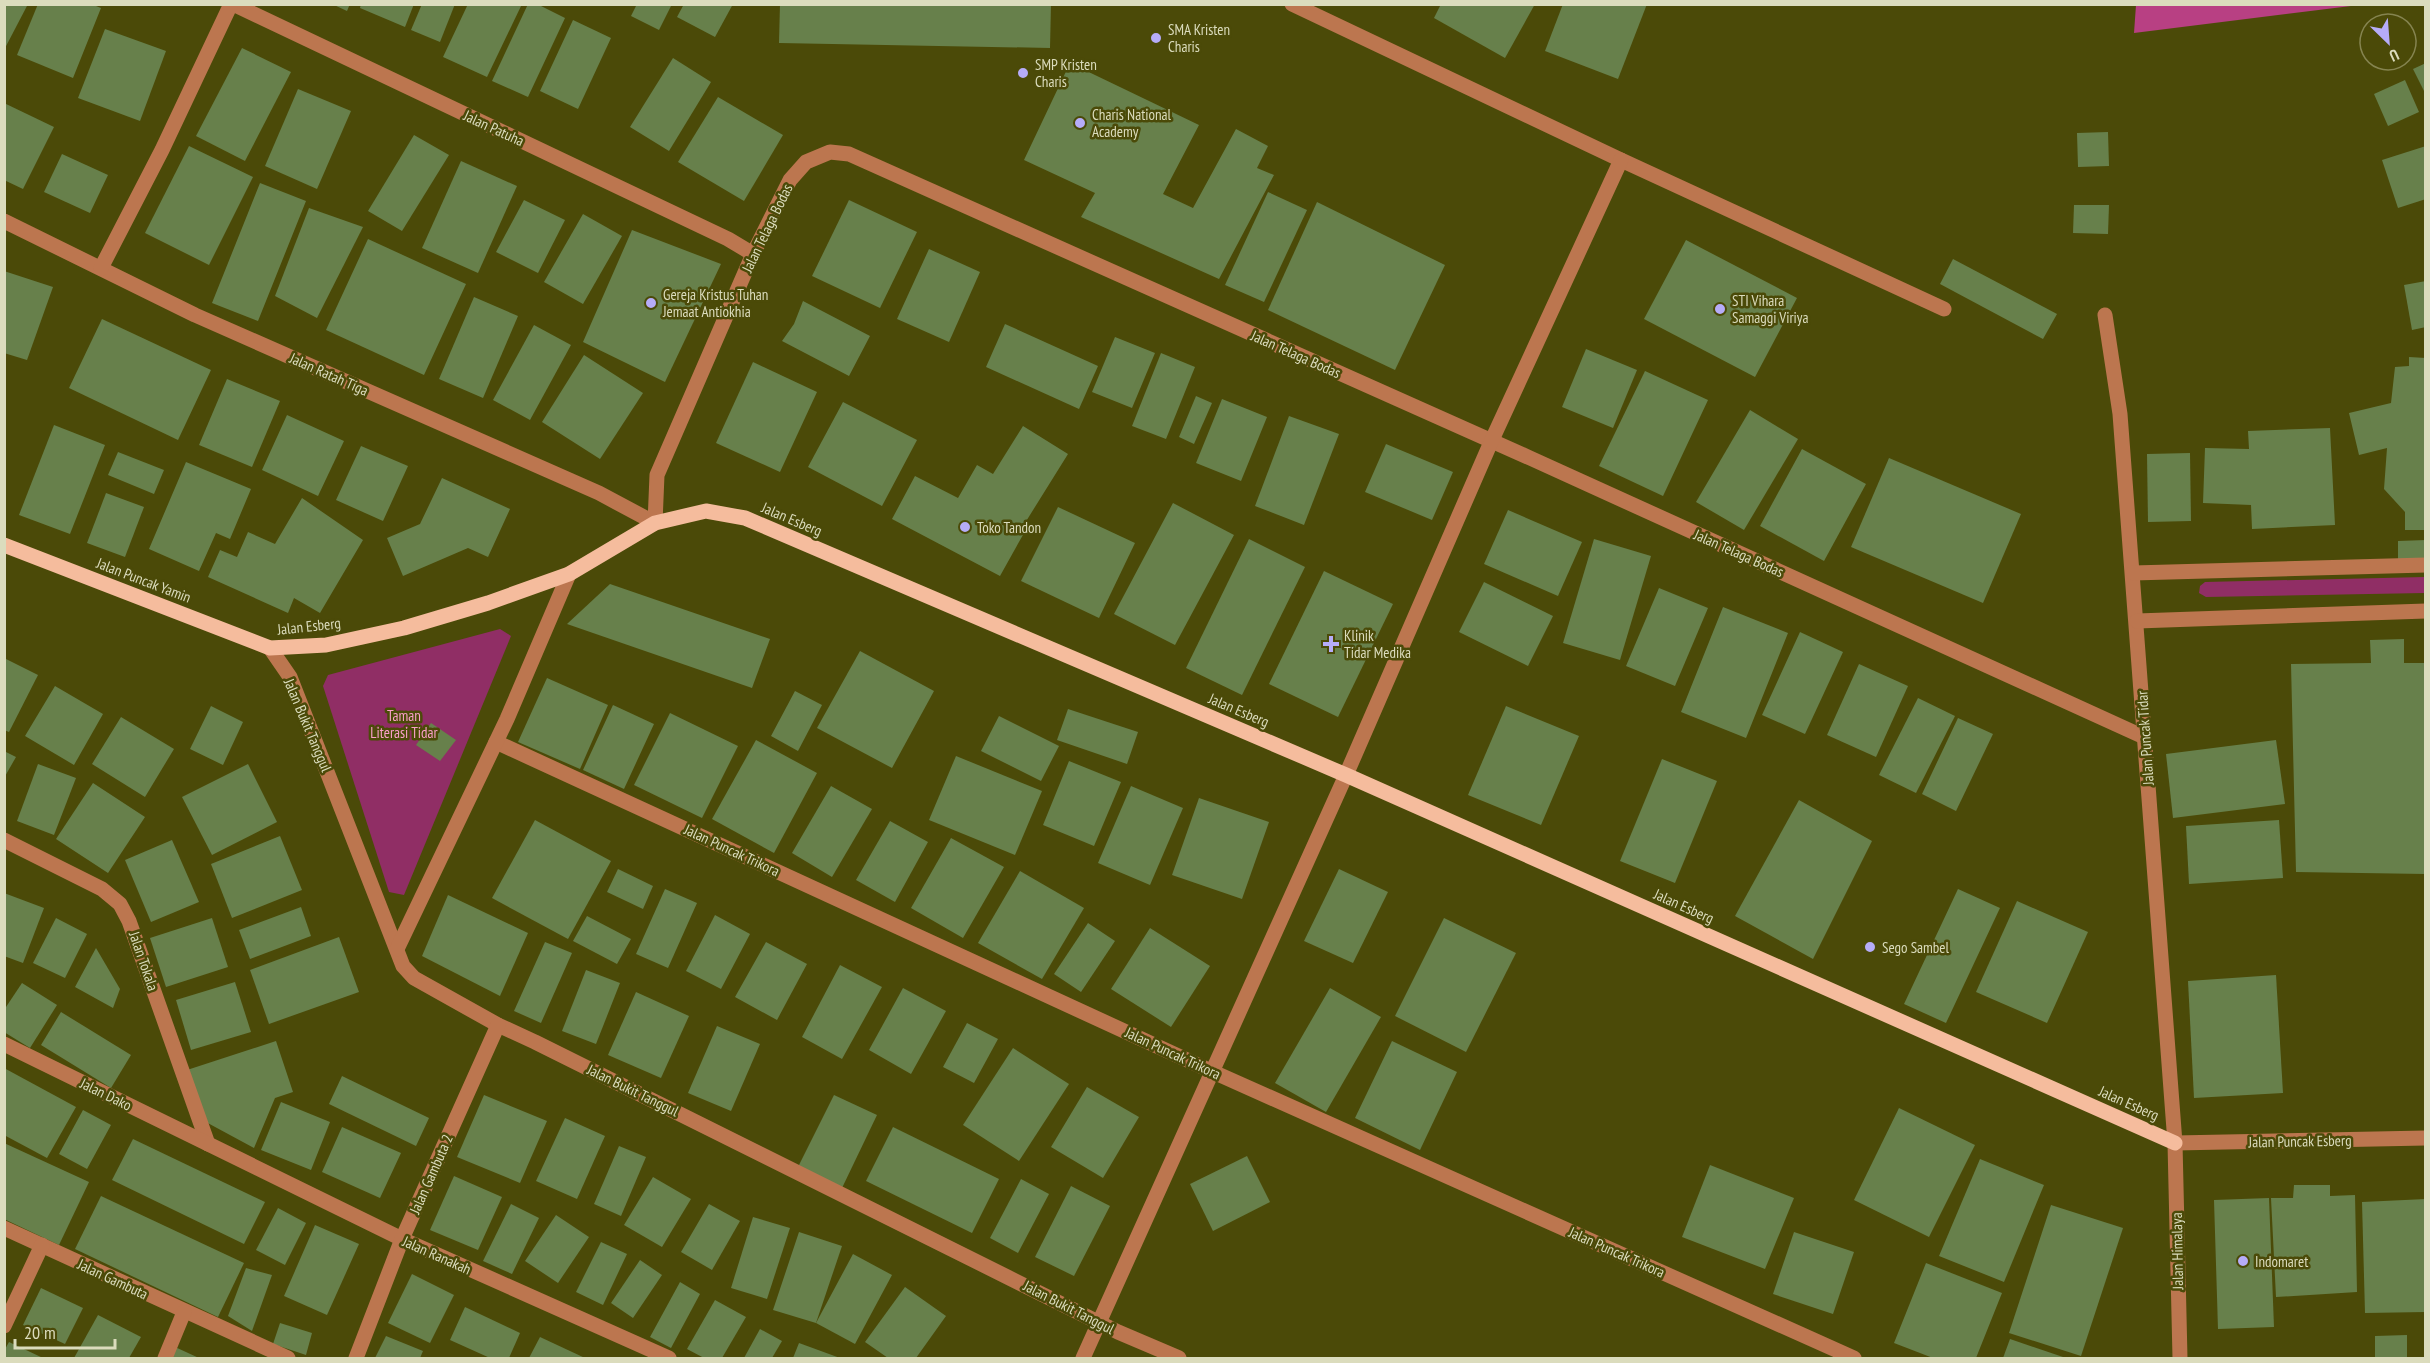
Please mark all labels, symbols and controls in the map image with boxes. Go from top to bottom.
north arrow [2358,12,2418,72]
place label: SMA Kristen Charis [1168,20,1230,56]
marker: SMA Kristen Charis [1149,31,1163,45]
text: U [2386,45,2402,66]
place label: SMP Kristen Charis [1035,55,1097,91]
marker: SMP Kristen Charis [1016,66,1030,80]
street label: Jalan Patuha [460,105,527,150]
place label: Charis National Academy [1092,105,1172,141]
marker: Charis National Academy [1073,116,1087,130]
street label: Jalan Telaga Bodas [737,181,797,276]
place label: Gereja Kristus Tuhan Jemaat Antiokhia [662,285,768,321]
place label: STI Vihara Samaggi Viriya [1732,291,1808,327]
marker: Gereja Kristus Tuhan Jemaat Antiokhia [644,296,658,310]
marker: STI Vihara Samaggi Viriya [1713,302,1727,316]
street label: Jalan Telaga Bodas [1247,325,1344,382]
street label: Jalan Ratah Tiga [286,348,371,400]
street label: Jalan Esberg [758,497,825,540]
place label: Toko Tandon [977,518,1041,537]
marker: Toko Tandon [958,520,972,534]
street label: Jalan Telaga Bodas [1690,524,1787,581]
street label: Jalan Puncak Yamin [93,553,194,607]
street label: Jalan Esberg [275,613,342,639]
place label: Klinik Tidar Medika [1344,626,1411,662]
marker: Klinik Tidar Medika [1322,635,1340,653]
street label: Jalan Bukit Tanggul [279,675,336,775]
street label: Jalan Esberg [1205,688,1272,731]
street label: Jalan Puncak Tidar [2132,689,2158,787]
park label: Taman Literasi Tidar [370,706,439,742]
street label: Jalan Puncak Trikora [680,819,783,880]
street label: Jalan Esberg [1650,884,1717,928]
street label: Jalan Tokala [125,928,163,993]
place label: Sego Sambel [1882,938,1950,957]
marker: Sego Sambel [1863,940,1877,954]
street label: Jalan Puncak Trikora [1121,1022,1224,1083]
street label: Jalan Bukit Tanggul [583,1059,682,1121]
street label: Jalan Dako [76,1073,135,1115]
street label: Jalan Esberg [2095,1081,2162,1125]
street label: Jalan Gambuta 2 [405,1131,457,1218]
street label: Jalan Puncak Esberg [2247,1131,2352,1151]
street label: Jalan Himalaya [2167,1212,2187,1291]
street label: Jalan Puncak Trikora [1565,1222,1668,1282]
street label: Jalan Ranakah [399,1231,474,1279]
place label: Indomaret [2255,1252,2308,1271]
street label: Jalan Gambuta [74,1254,151,1303]
marker: Indomaret [2236,1254,2250,1268]
street label: Jalan Bukit Tanggul [1020,1276,1118,1338]
scale bar [15,1312,116,1350]
text: 20 m [24,1321,56,1344]

